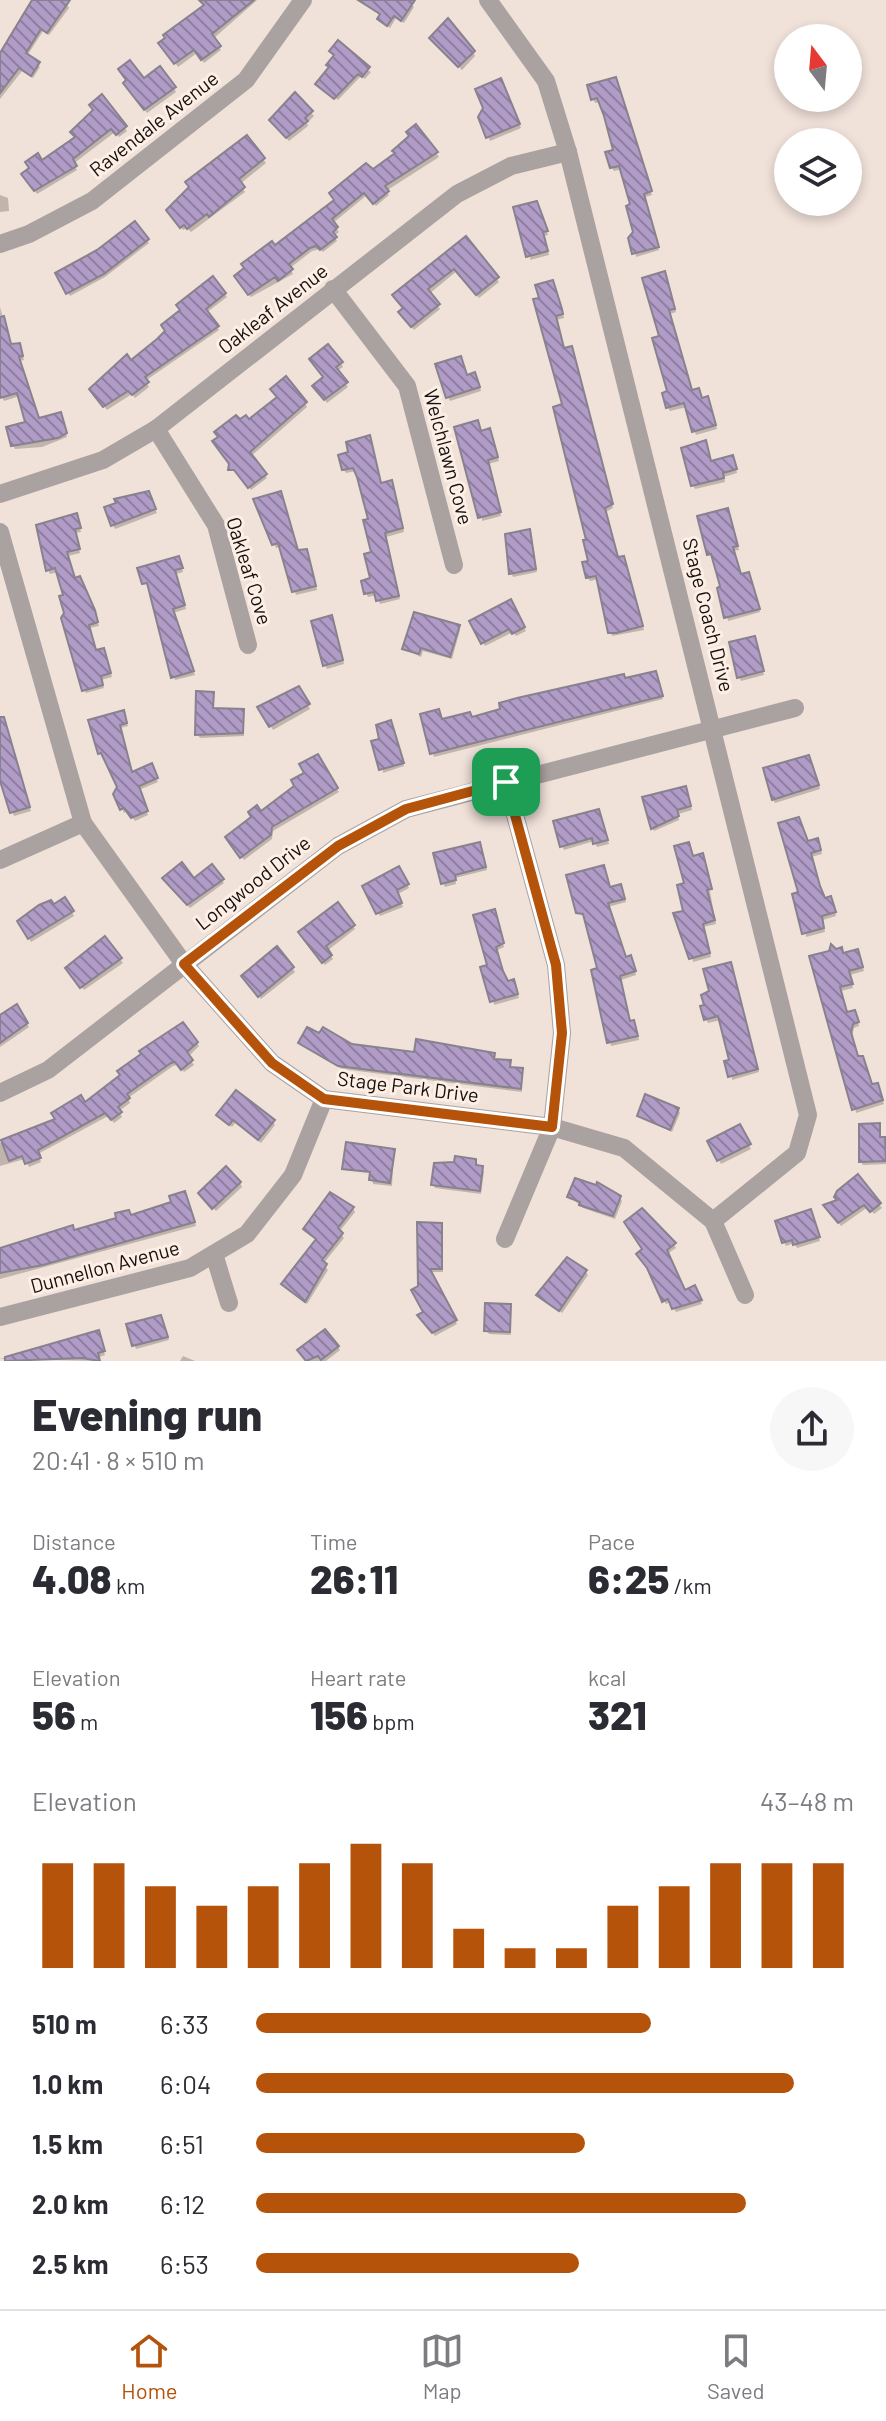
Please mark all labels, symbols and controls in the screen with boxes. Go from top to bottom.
north arrow [774,24,862,112]
map controls [774,24,862,216]
street label: Ravendale Avenue [84,65,223,181]
button: layers [774,128,862,216]
street label: Oakleaf Avenue [213,258,332,358]
street label: Welchlawn Cove [419,386,479,527]
street label: Oakleaf Cove [222,514,278,627]
street label: Stage Coach Drive [678,535,740,694]
pin [472,748,540,816]
icon: arrive [484,760,528,804]
street label: Longwood Drive [190,830,315,934]
street label: Stage Park Drive [336,1065,480,1107]
street label: Dunnellon Avenue [28,1235,182,1297]
text: Evening run [32,1387,262,1440]
button: share [770,1387,854,1471]
text: 20:41 · 8 × 510 m [32,1444,204,1475]
text: Distance [32,1528,116,1554]
text: Time [310,1528,358,1554]
text: Pace [588,1528,635,1554]
text: 4.08 [32,1554,112,1602]
text: 26:11 [310,1554,398,1602]
text: 6:25 [588,1554,669,1602]
text: km [112,1572,145,1598]
text: /km [669,1572,712,1598]
text: Elevation [32,1664,121,1690]
text: Heart rate [310,1664,407,1690]
text: kcal [588,1664,626,1690]
text: 56 [32,1690,76,1738]
text: 156 [310,1690,368,1738]
text: 321 [588,1690,647,1738]
text: m [76,1708,98,1734]
text: bpm [368,1708,415,1734]
text: Elevation [32,1785,137,1816]
text: 43–48 m [760,1785,854,1816]
text: 510 m [32,2008,97,2039]
text: 6:33 [160,2008,209,2039]
text: 1.0 km [32,2068,103,2099]
text: 6:04 [160,2068,211,2099]
text: 1.5 km [32,2128,103,2159]
text: 6:51 [160,2128,204,2159]
text: 2.0 km [32,2188,109,2219]
text: 6:12 [160,2188,205,2219]
text: 2.5 km [32,2248,108,2279]
text: 6:53 [160,2248,209,2279]
tab: Home [121,2329,178,2403]
tab: Map [420,2329,464,2403]
tab: Saved [707,2329,765,2403]

